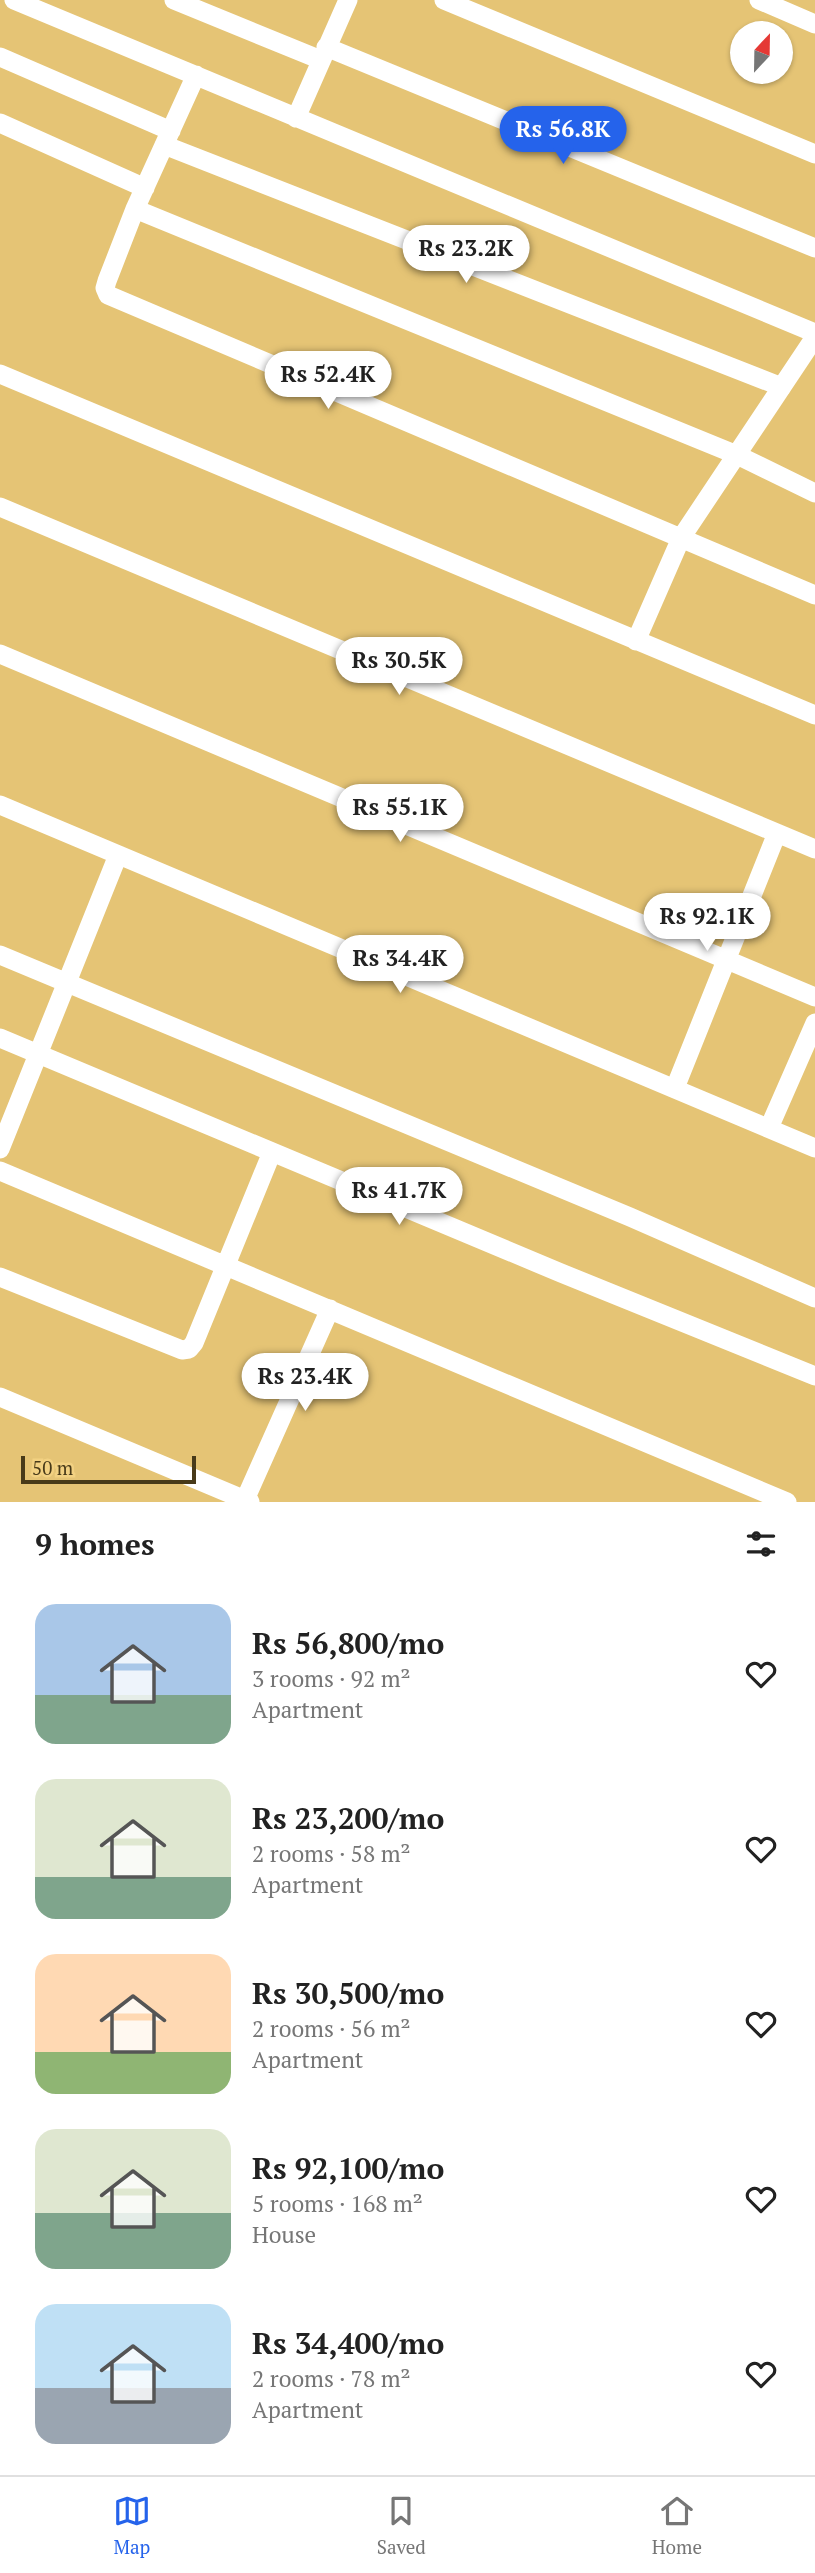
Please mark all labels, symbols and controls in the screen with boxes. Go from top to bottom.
north arrow [730,21,793,84]
map controls [730,21,793,84]
pin: Rs 56.8K [491,106,635,166]
text: Rs 56.8K [516,113,610,144]
pin: Rs 23.2K [394,226,538,285]
text: Rs 23.2K [419,232,513,263]
pin: Rs 52.4K [256,352,400,411]
text: Rs 52.4K [281,358,375,389]
pin: Rs 30.5K [327,638,471,697]
text: Rs 30.5K [352,644,446,675]
pin: Rs 55.1K [328,784,472,844]
text: Rs 55.1K [353,791,447,822]
pin: Rs 92.1K [635,894,779,953]
text: Rs 92.1K [660,900,754,931]
pin: Rs 34.4K [328,936,472,995]
text: Rs 34.4K [353,942,447,973]
pin: Rs 41.7K [327,1168,471,1227]
text: Rs 41.7K [352,1174,446,1205]
pin: Rs 23.4K [233,1354,377,1413]
text: Rs 23.4K [258,1360,352,1391]
scale bar [21,1453,196,1485]
text: 50 m [32,1455,73,1480]
text: 9 homes [35,1524,154,1564]
icon: filters [742,1525,780,1563]
text: Rs 56,800/mo [252,1623,444,1663]
icon: home [91,1632,175,1716]
icon: heart [742,1655,780,1693]
text: 3 rooms · 92 m² [252,1663,411,1694]
text: Apartment [252,1694,363,1725]
text: Rs 23,200/mo [252,1798,444,1838]
icon: home [91,1807,175,1891]
icon: heart [742,1830,780,1868]
text: 2 rooms · 58 m² [252,1838,411,1869]
text: Apartment [252,1869,363,1900]
text: Rs 30,500/mo [252,1973,444,2013]
icon: home [91,1982,175,2066]
icon: heart [742,2005,780,2043]
text: 2 rooms · 56 m² [252,2013,411,2044]
text: Apartment [252,2044,363,2075]
text: Rs 92,100/mo [252,2148,444,2188]
icon: home [91,2157,175,2241]
icon: heart [742,2180,780,2218]
text: 5 rooms · 168 m² [252,2188,423,2219]
text: House [252,2219,316,2250]
text: Rs 34,400/mo [252,2323,444,2363]
icon: home [91,2332,175,2416]
icon: heart [742,2355,780,2393]
text: 2 rooms · 78 m² [252,2363,411,2394]
text: Apartment [252,2394,363,2425]
tab: Map [113,2492,151,2559]
tab: Saved [377,2492,426,2559]
tab: Home [652,2492,702,2559]

